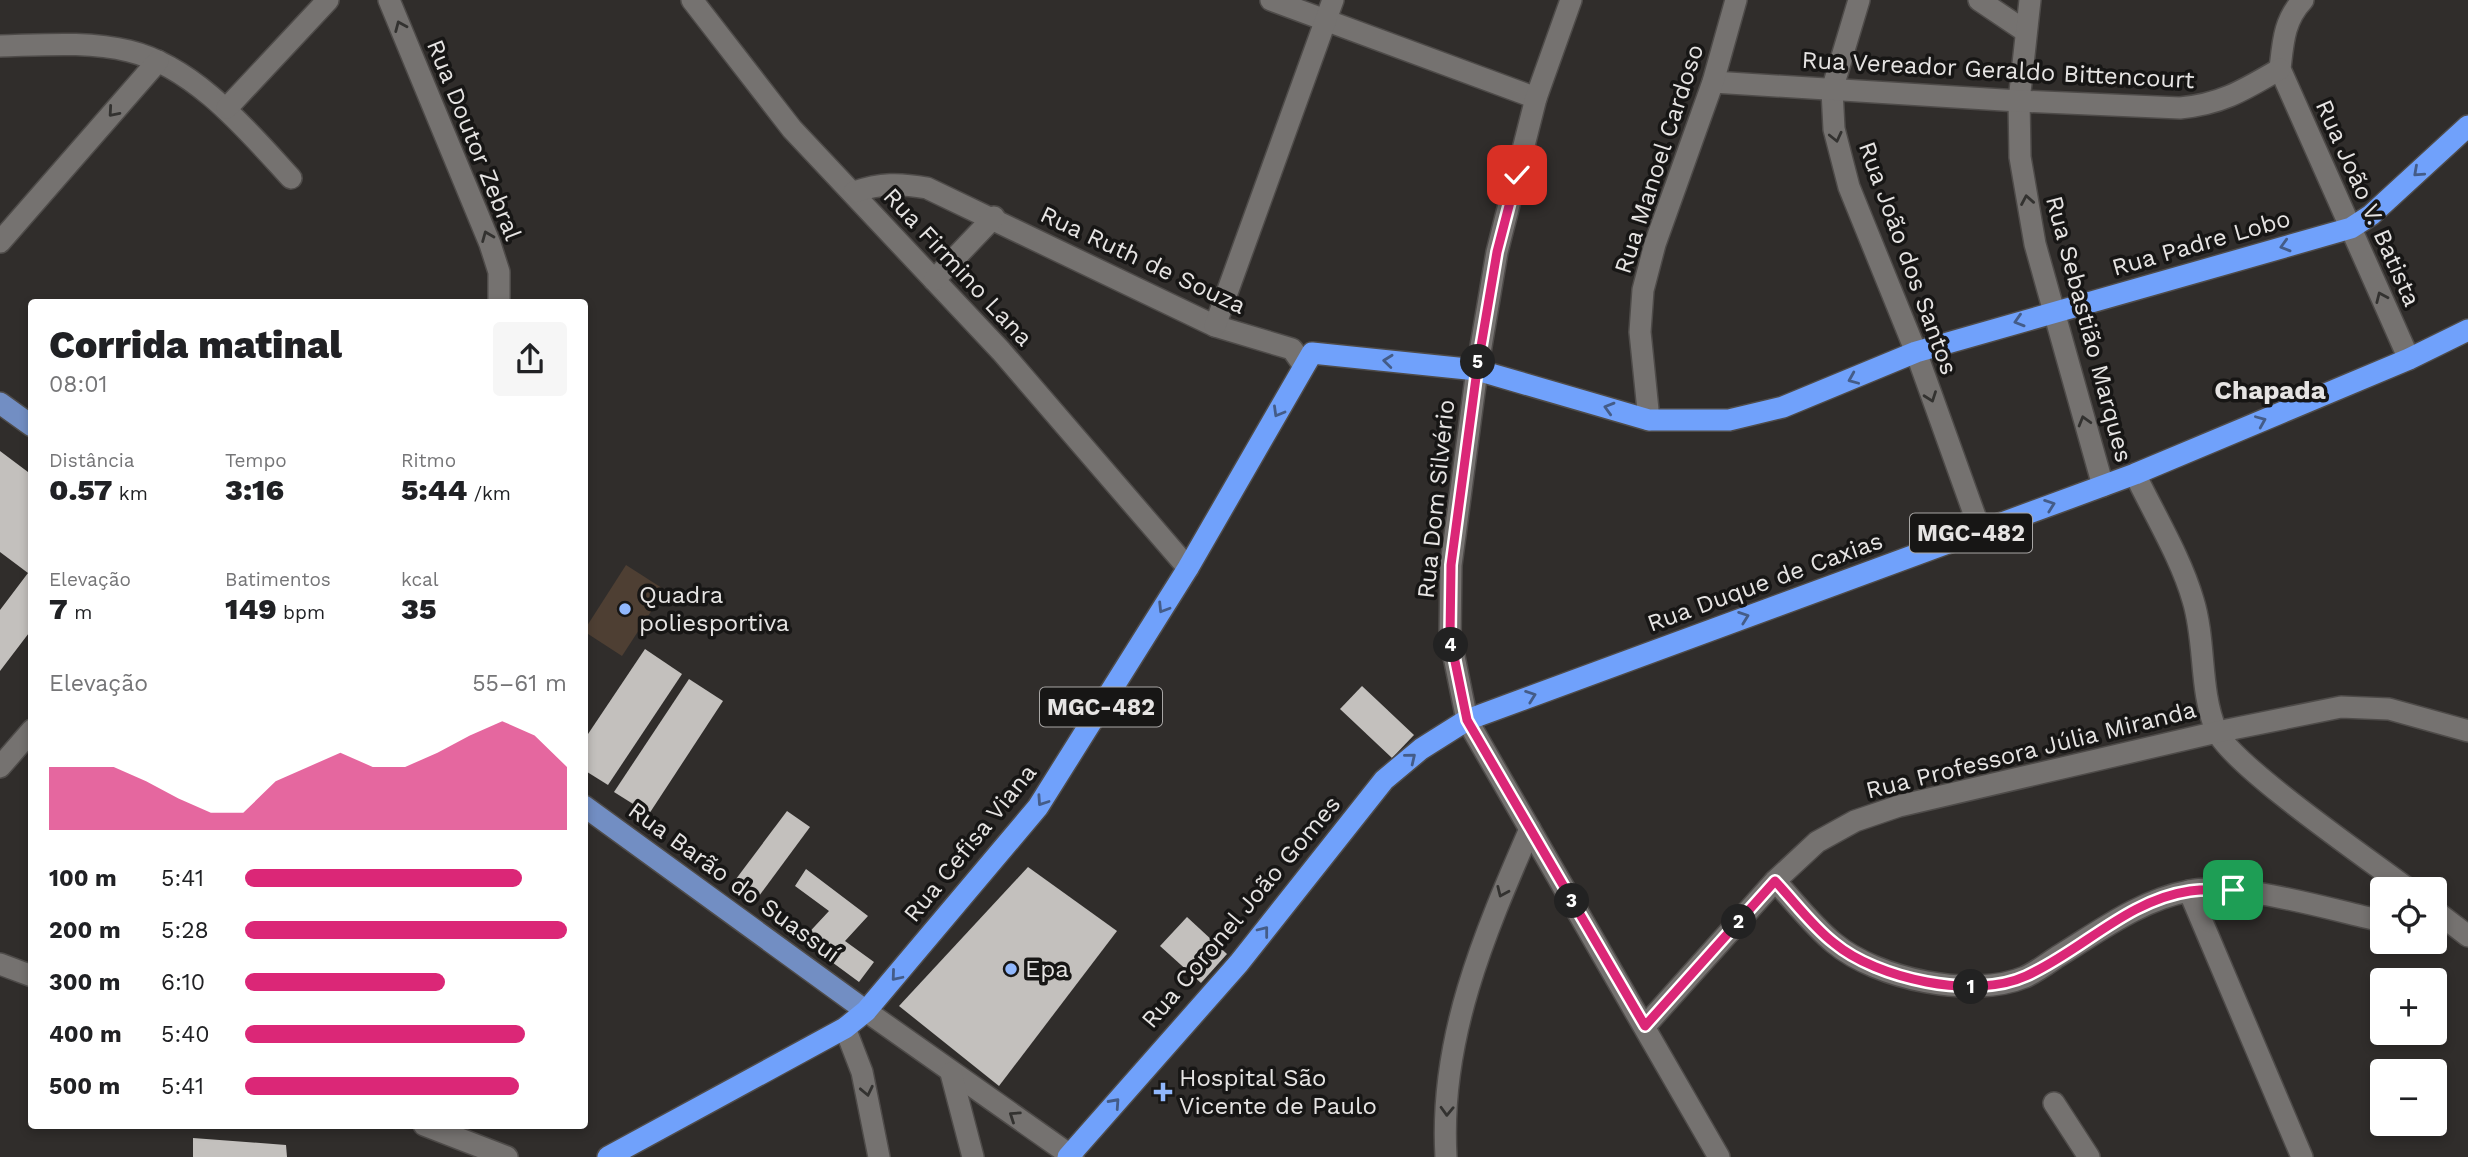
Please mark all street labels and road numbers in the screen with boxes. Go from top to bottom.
street label: Rua Doutor Zebral [421,36,527,245]
street label: Rua Manoel Cardoso [1609,41,1709,277]
street label: Rua Vereador Geraldo Bittencourt [1801,46,2195,94]
street label: Rua João V. Batista [2310,95,2426,311]
street label: Rua João dos Santos [1853,138,1963,378]
street label: Rua Firmino Lana [878,182,1038,352]
street label: Rua Sebastião Marques [2040,193,2138,465]
street label: Rua Ruth de Souza [1036,200,1250,320]
street label: Rua Padre Lobo [2109,204,2293,282]
street label: Rua Dom Silvério [1412,398,1460,600]
road number: MGC-482 [1910,513,2032,552]
street label: Rua Duque de Caxias [1644,526,1886,638]
road number: MGC-482 [1040,688,1162,726]
street label: Rua Professora Júlia Miranda [1863,695,2199,805]
street label: Rua Cefisa Viana [898,759,1042,927]
street label: Rua Coronel João Gomes [1136,790,1346,1034]
street label: Rua Barão do Suassuí [623,796,845,968]

